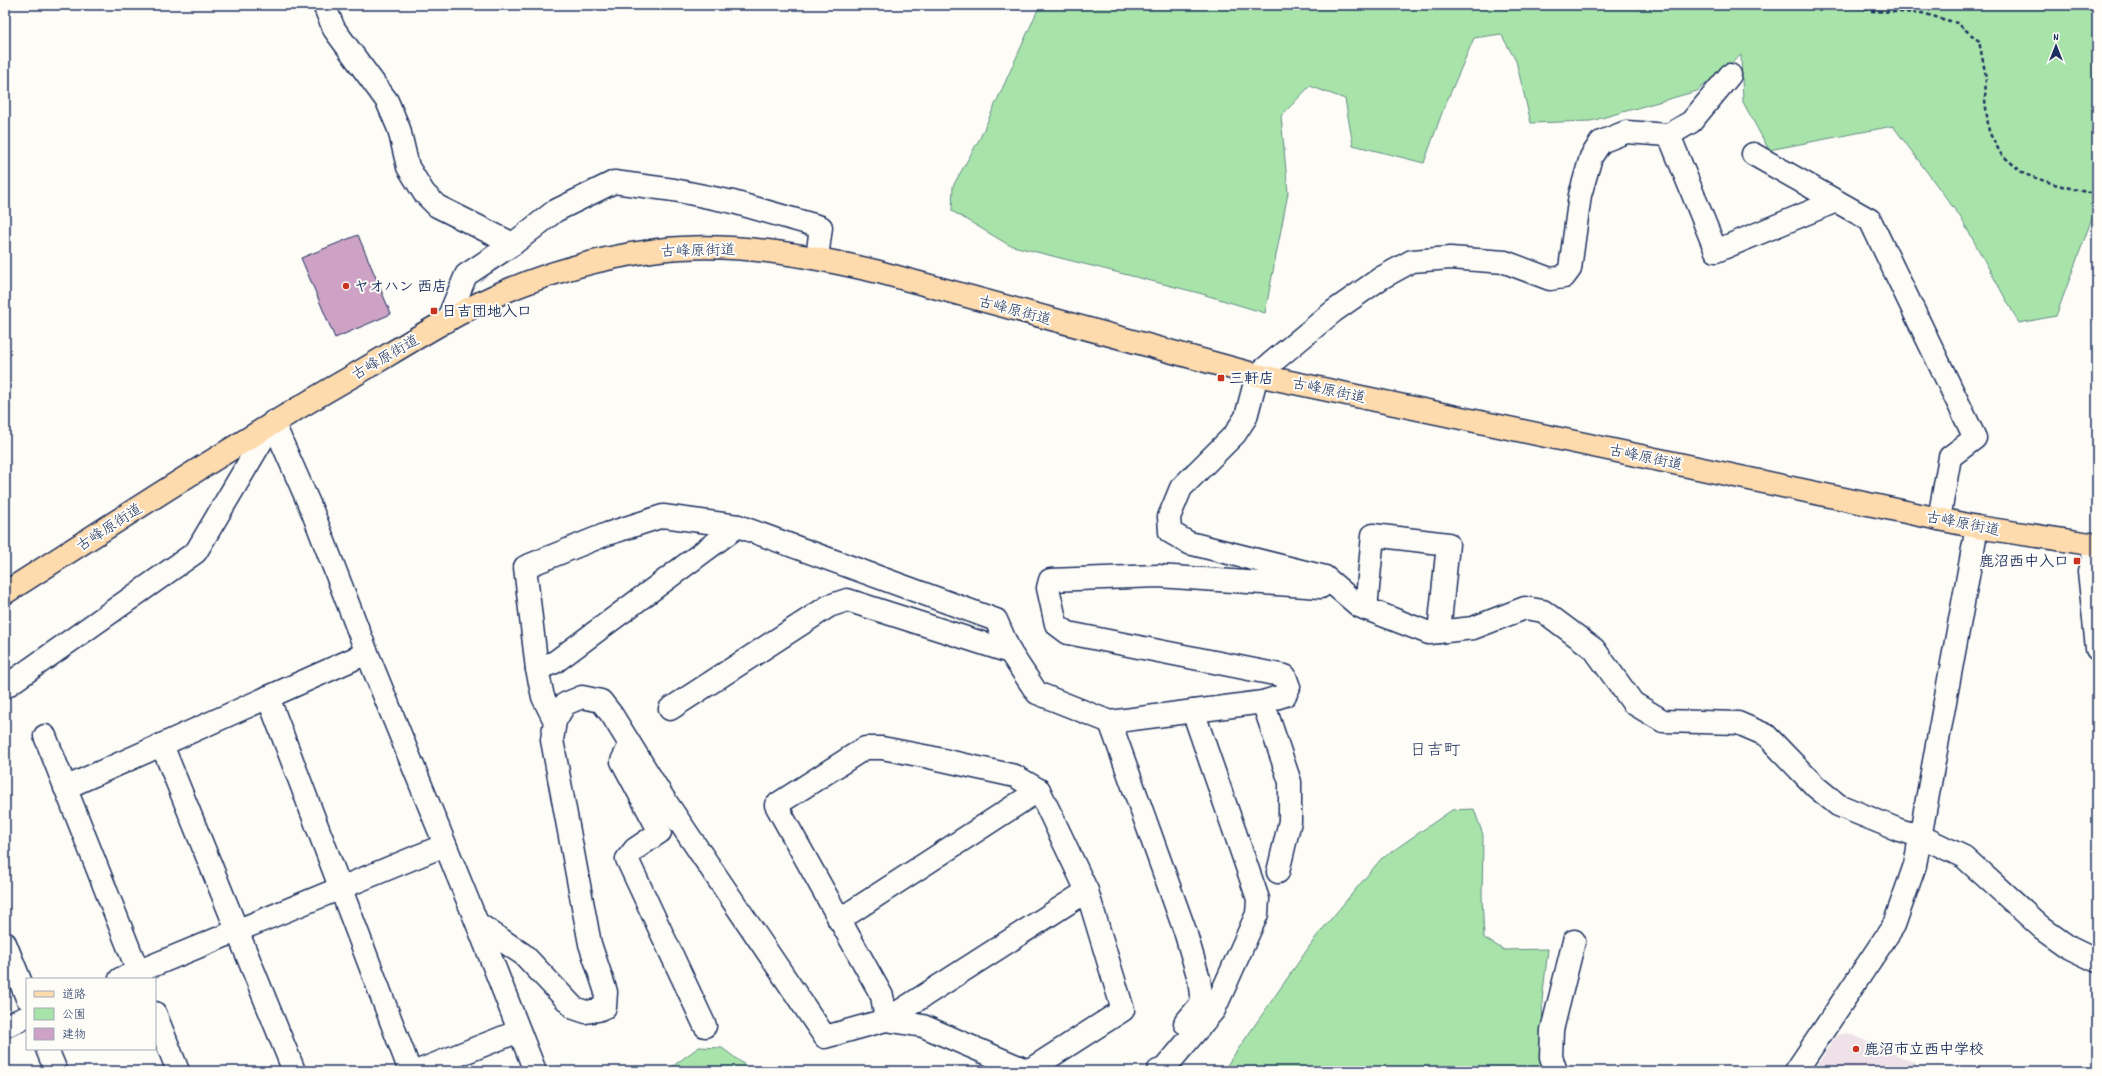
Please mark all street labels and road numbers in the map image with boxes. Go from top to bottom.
street label: 古峰原街道 [660,240,736,264]
street label: 古峰原街道 [975,292,1054,332]
street label: 古峰原街道 [348,330,424,387]
street label: 古峰原街道 [1290,373,1368,411]
street label: 古峰原街道 [1607,440,1685,478]
street label: 古峰原街道 [73,499,148,558]
street label: 古峰原街道 [1924,507,2002,543]

